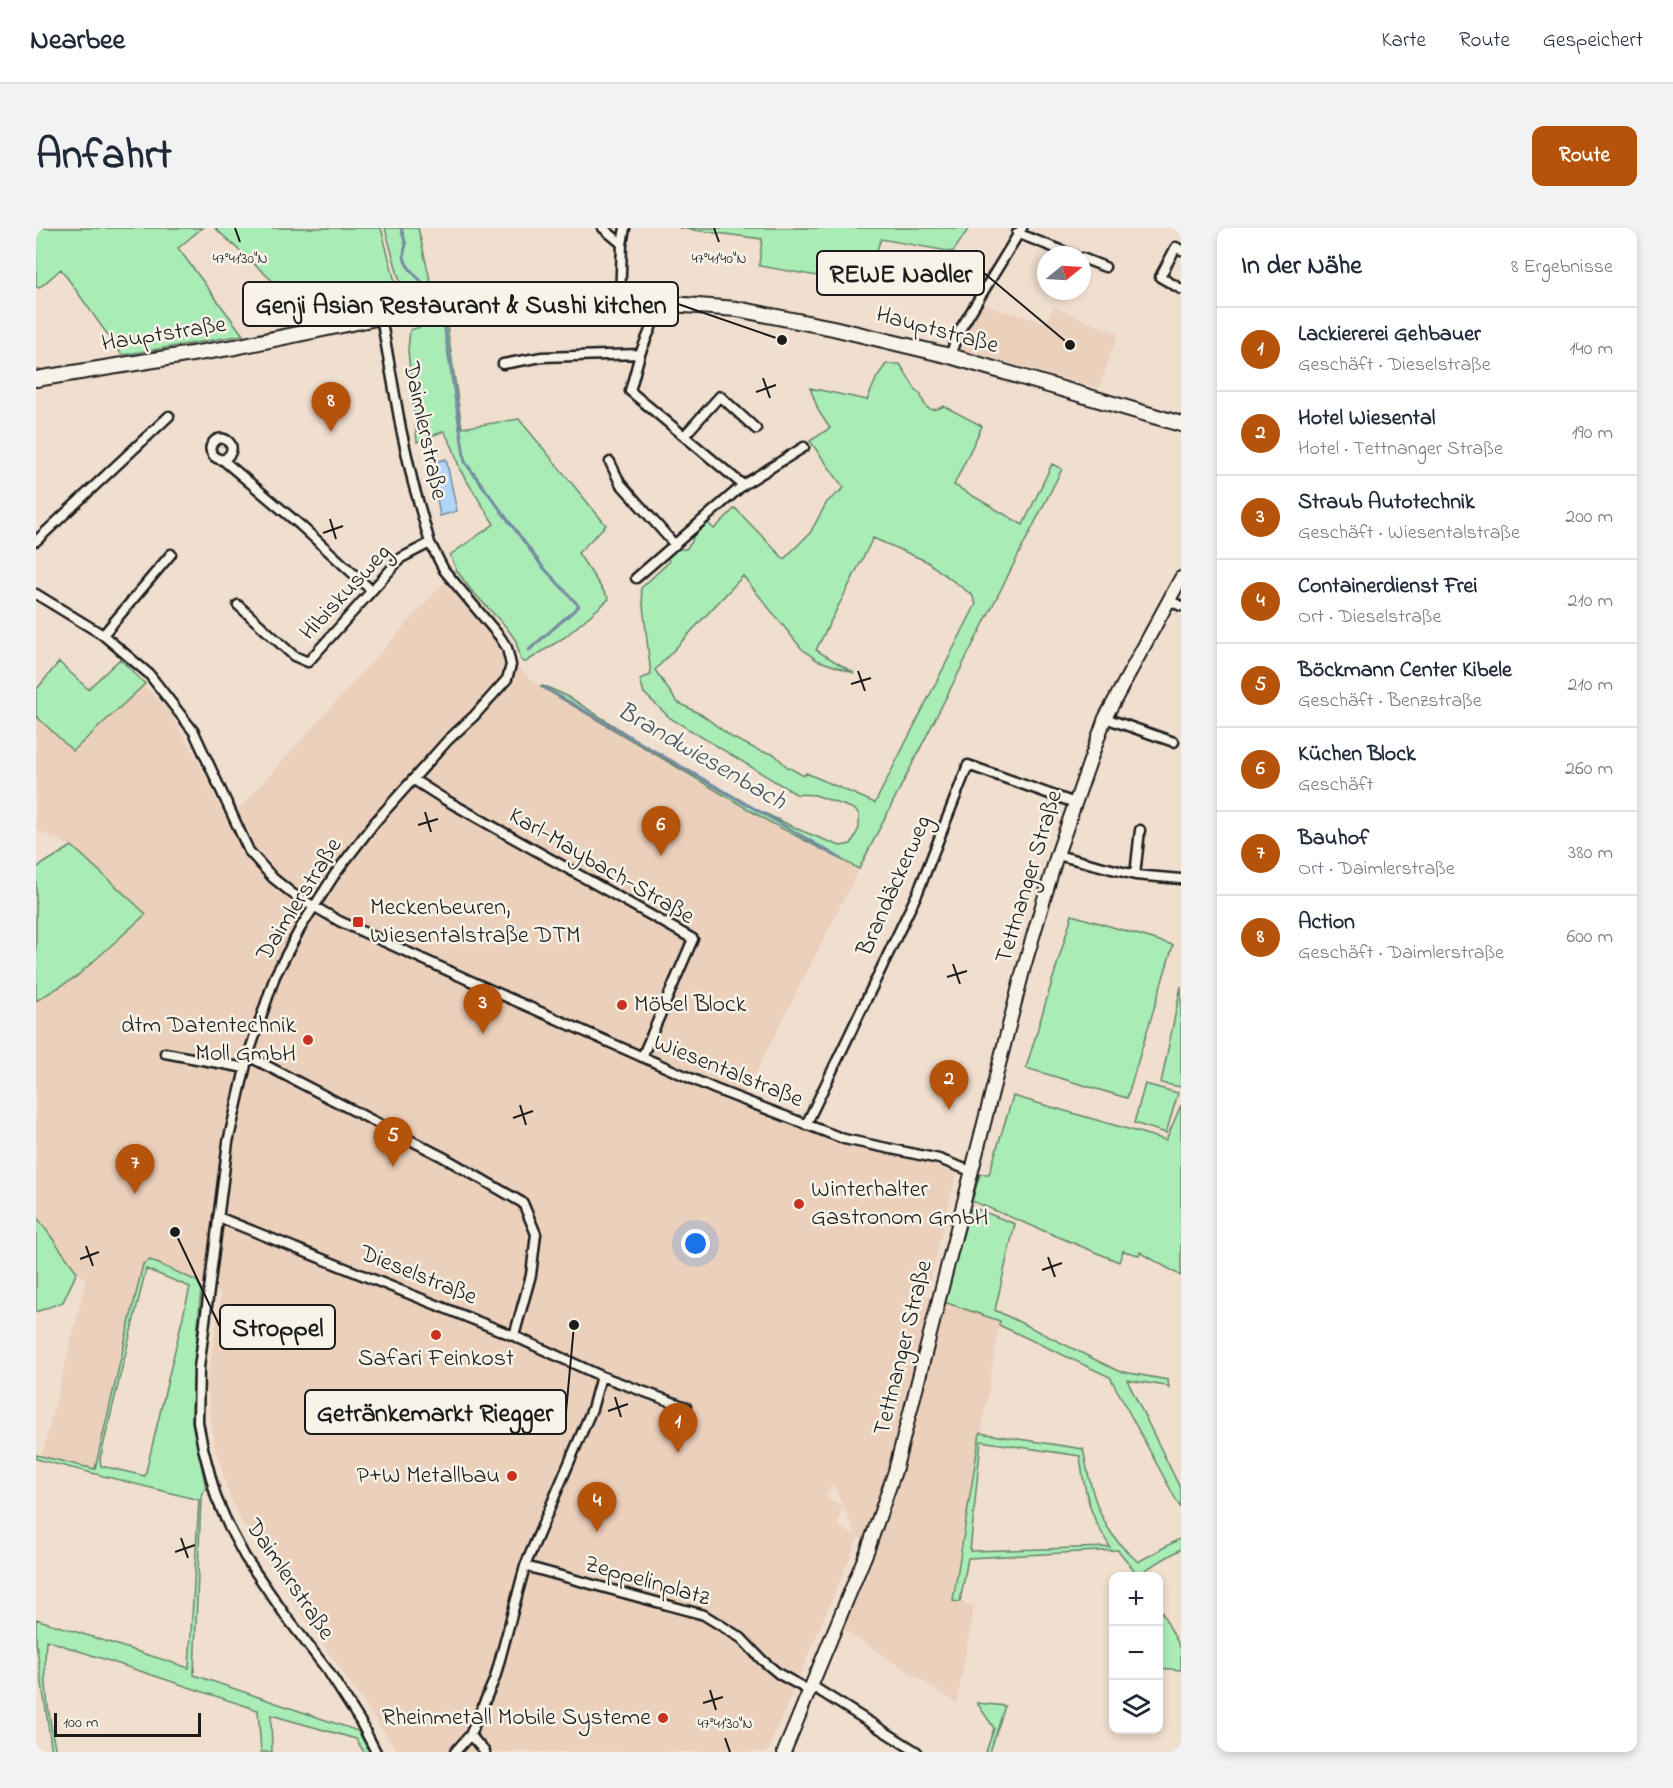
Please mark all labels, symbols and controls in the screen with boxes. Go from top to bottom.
text: Nearbee [30,21,125,62]
text: Karte [1381,26,1426,56]
text: Route [1459,26,1510,56]
text: Gespeichert [1543,26,1643,56]
text: Anfahrt [36,126,172,187]
button: Route [1532,126,1637,186]
north arrow [1037,246,1091,300]
text: 47°41'30"N [212,248,268,270]
text: 47°41'40"N [691,248,747,270]
text: In der Nähe [1241,248,1362,286]
callout: REWE Nadler [817,251,984,295]
text: 8 Ergebnisse [1511,253,1613,282]
text: REWE Nadler [830,257,973,295]
callout: Genji Asian Restaurant & Sushi kitchen [243,282,678,326]
text: Genji Asian Restaurant & Sushi kitchen [255,288,667,326]
street label: Hauptstraße [872,298,1002,364]
street label: Hauptstraße [99,308,229,362]
text: Lackiererei Gehbauer [1298,319,1481,351]
text: 1 [1257,335,1264,364]
text: 140 m [1569,335,1613,364]
text: Geschäft · Dieselstraße [1298,351,1491,380]
street label: Daimlerstraße [392,358,456,503]
pin: 8 [312,382,350,432]
text: Hotel Wiesental [1298,403,1436,435]
text: 2 [1256,419,1265,448]
text: 190 m [1571,419,1613,448]
text: Hotel · Tettnanger Straße [1298,435,1503,464]
text: Straub Autotechnik [1298,487,1475,519]
text: 3 [1256,503,1265,532]
text: 200 m [1565,503,1613,532]
text: Geschäft · Wiesentalstraße [1298,519,1520,548]
street label: Hibiskusweg [292,537,400,649]
text: Containerdienst Frei [1298,571,1477,603]
text: 4 [1256,587,1265,616]
text: 210 m [1568,587,1613,616]
text: Ort · Dieselstraße [1298,603,1441,632]
text: Böckmann Center Kibele [1298,655,1512,687]
text: 5 [1255,671,1266,700]
text: 210 m [1568,671,1613,700]
text: Geschäft · Benzstraße [1298,687,1482,716]
water label: Brandwiesenbach [609,693,793,821]
text: Küchen Block [1298,739,1416,771]
text: 6 [1256,755,1265,784]
text: 260 m [1565,755,1613,784]
text: Geschäft [1298,771,1373,800]
street label: Tettnanger Straße [987,786,1073,968]
street label: Karl-Maybach-Straße [501,799,701,936]
pin: 6 [642,806,680,856]
street label: Brandäckerweg [848,810,942,963]
text: Bauhof [1298,823,1369,855]
street label: Daimlerstraße [248,831,352,969]
text: 7 [1256,839,1265,868]
text: 380 m [1568,839,1613,868]
text: Ort · Daimlerstraße [1298,855,1455,884]
place label: Meckenbeuren, Wiesentalstraße DTM [370,891,581,954]
text: Action [1298,907,1355,939]
marker: Meckenbeuren, Wiesentalstraße DTM [351,915,365,929]
text: 8 [1257,923,1264,952]
text: 600 m [1566,923,1613,952]
text: Geschäft · Daimlerstraße [1298,939,1504,968]
pin: 3 [464,984,502,1034]
place label: Möbel Block [634,988,747,1023]
marker: Möbel Block [615,998,629,1012]
place label: dtm Datentechnik Moll GmbH [121,1009,296,1072]
street label: Wiesentalstraße [648,1026,808,1118]
marker: dtm Datentechnik Moll GmbH [301,1033,315,1047]
pin: 2 [930,1060,968,1110]
pin: 5 [374,1118,412,1167]
pin: 7 [116,1144,154,1194]
place label: Winterhalter Gastronom GmbH [811,1173,988,1236]
marker: Winterhalter Gastronom GmbH [792,1197,806,1211]
your location [681,1229,710,1258]
street label: Dieselstraße [353,1236,482,1315]
street label: Tettnanger Straße [865,1256,943,1439]
callout: Stroppel [220,1305,335,1349]
text: Stroppel [232,1311,324,1349]
marker: Safari Feinkost [429,1328,443,1342]
place label: Safari Feinkost [358,1342,514,1377]
callout: Getränkemarkt Riegger [305,1390,566,1434]
text: Getränkemarkt Riegger [317,1396,554,1435]
pin: 1 [658,1404,698,1453]
place label: P+W Metallbau [356,1459,500,1494]
marker: P+W Metallbau [505,1469,519,1483]
pin: 4 [578,1482,616,1532]
street label: Daimlerstraße [235,1511,343,1648]
street label: Zeppelinplatz [580,1547,715,1617]
map controls [1109,1572,1163,1734]
button: + [1109,1572,1163,1626]
button: − [1109,1626,1163,1680]
button: layers [1109,1680,1163,1734]
place label: Rheinmetall Mobile Systeme [382,1701,651,1737]
scale bar [54,1710,201,1738]
text: 100 m [63,1711,98,1735]
marker: Rheinmetall Mobile Systeme [656,1711,670,1725]
text: 47°41'30"N [697,1713,753,1735]

